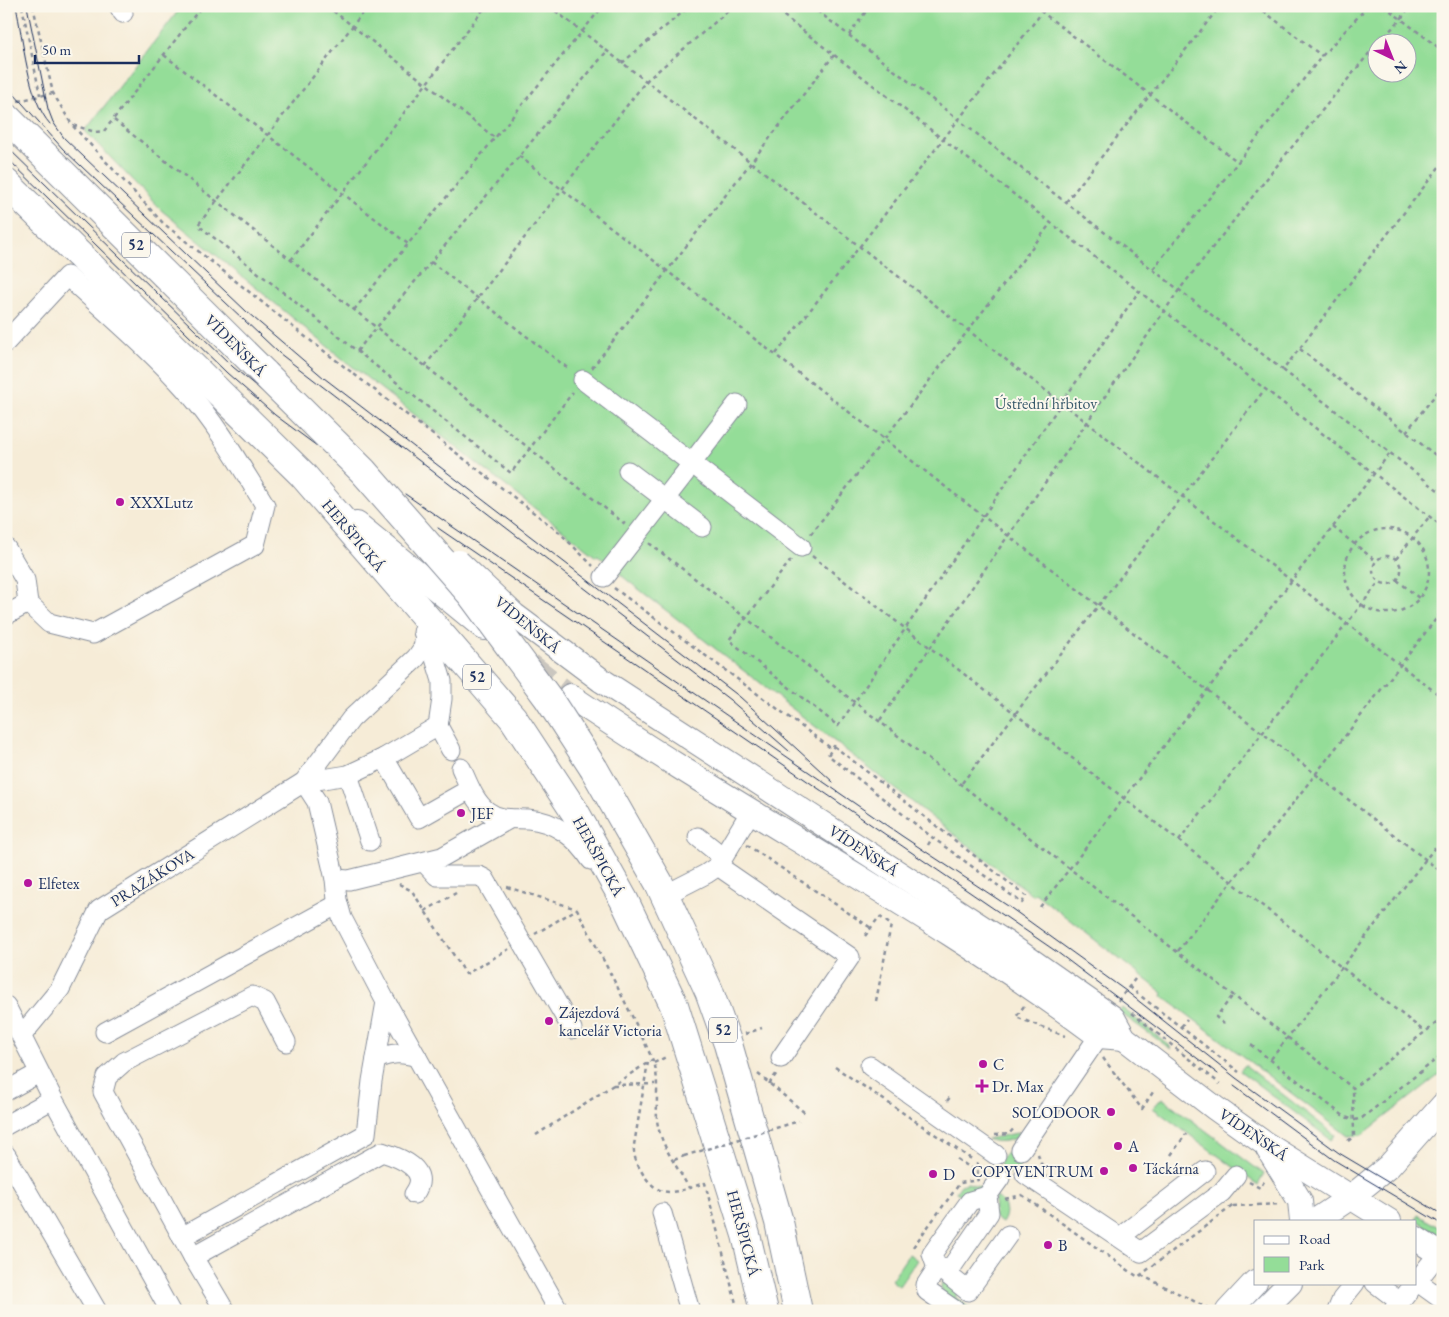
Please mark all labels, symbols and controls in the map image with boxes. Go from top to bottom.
scale bar [35,32,139,64]
north arrow [1366,32,1416,82]
text: 50 m [42,40,71,59]
text: N [1390,57,1411,78]
road number: 52 [122,232,150,258]
street label: VÍDEŇSKÁ [200,310,272,381]
park label: Ústřední hřbitov [995,393,1098,414]
place label: XXXLutz [129,492,193,513]
street label: HERŠPICKÁ [317,495,391,577]
marker: XXXLutz [114,496,126,508]
street label: VÍDEŇSKÁ [490,591,566,658]
road number: 52 [463,664,491,690]
place label: JEF [469,803,494,824]
marker: JEF [455,807,467,819]
street label: HERŠPICKÁ [568,812,630,901]
street label: VÍDEŇSKÁ [825,820,903,881]
street label: PRAŽÁKOVA [106,843,199,911]
place label: Elfetex [38,873,80,894]
marker: Elfetex [22,877,34,889]
place label: Zájezdová kancelář Victoria [559,1002,663,1041]
marker: Zájezdová kancelář Victoria [543,1015,555,1027]
road number: 52 [709,1018,737,1042]
place label: C [993,1054,1004,1075]
marker: C [977,1058,989,1070]
place label: Dr. Max [992,1076,1044,1097]
marker: Dr. Max [976,1080,988,1092]
place label: SOLODOOR [1012,1102,1102,1123]
street label: VÍDEŇSKÁ [1215,1104,1293,1166]
marker: SOLODOOR [1105,1106,1117,1118]
place label: A [1127,1136,1140,1157]
marker: A [1112,1140,1124,1152]
place label: Táckárna [1143,1158,1200,1179]
place label: COPYVENTRUM [972,1161,1094,1182]
marker: Táckárna [1127,1162,1139,1174]
place label: D [943,1164,955,1185]
marker: COPYVENTRUM [1098,1165,1110,1177]
marker: D [927,1168,939,1180]
street label: HERŠPICKÁ [722,1188,765,1279]
legend [1254,1220,1416,1284]
text: Road [1299,1229,1331,1248]
place label: B [1058,1235,1067,1256]
marker: B [1042,1239,1054,1251]
text: Park [1299,1255,1326,1274]

